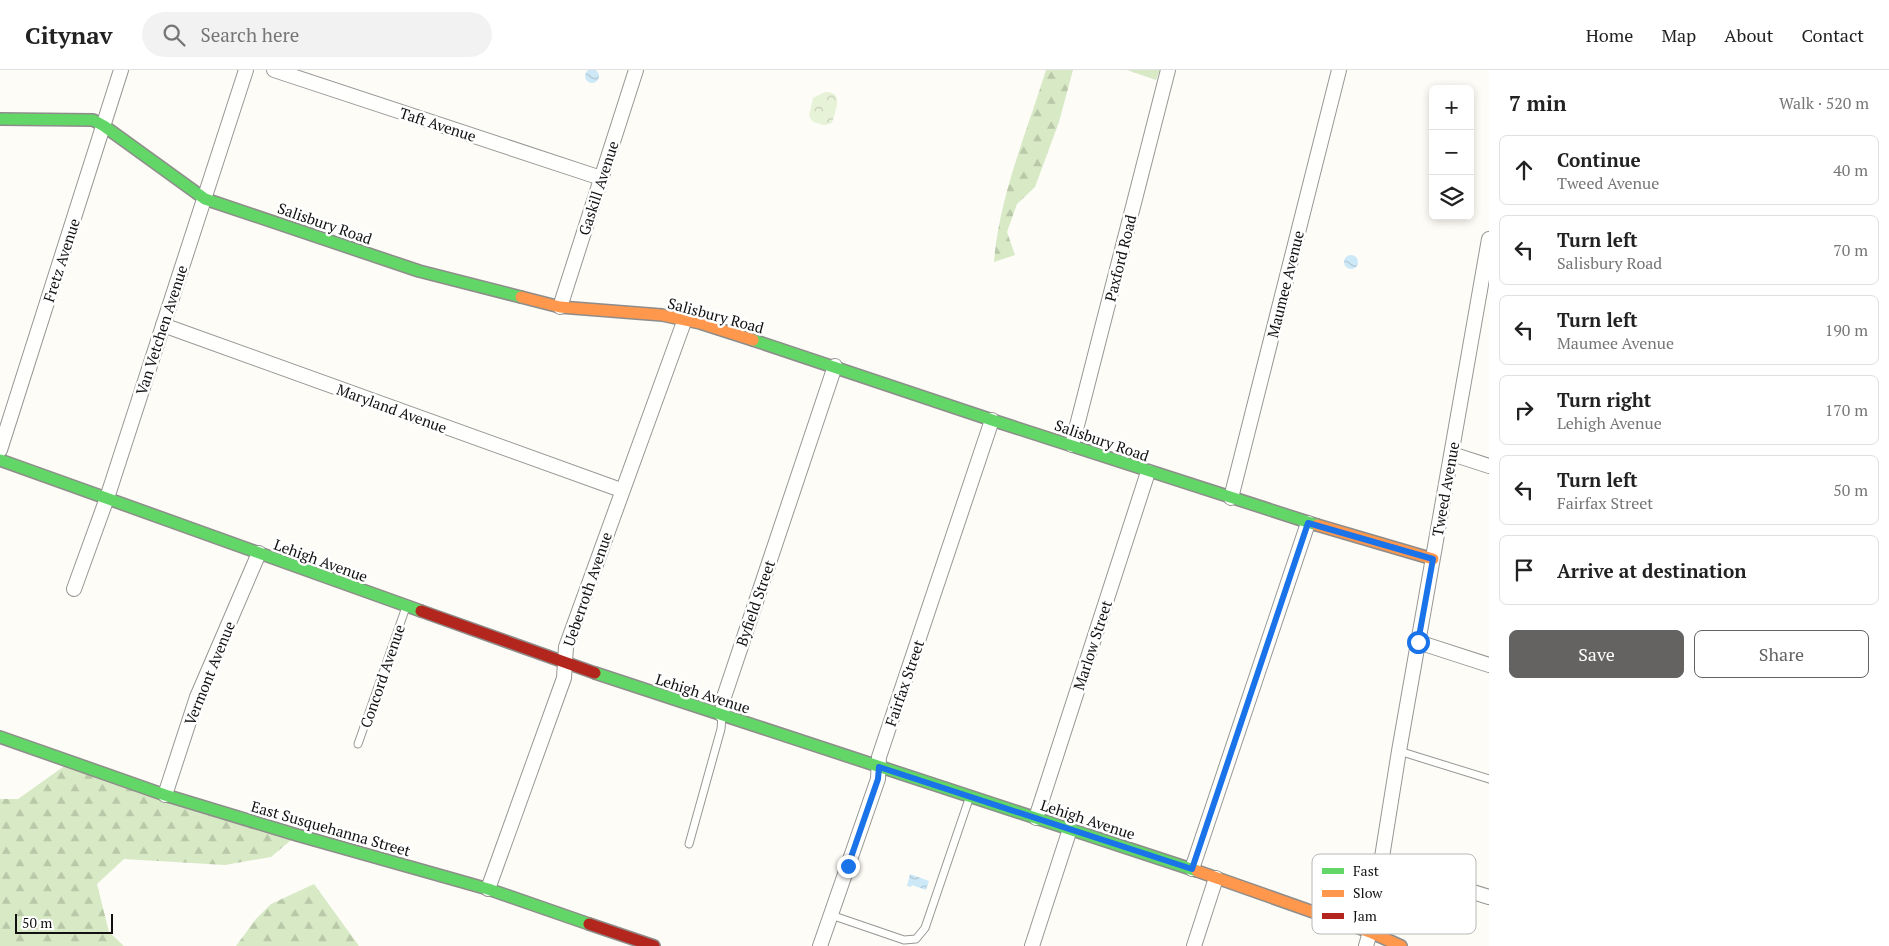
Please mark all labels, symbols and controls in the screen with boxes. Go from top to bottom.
search box [142,12,492,57]
text: Citynav [25,19,112,51]
icon: search [160,21,188,49]
text: Search here [200,22,299,47]
text: Home [1586,23,1633,47]
text: Map [1661,23,1696,47]
text: About [1724,23,1773,47]
text: Contact [1801,23,1864,47]
map controls [1429,85,1474,220]
button: + [1429,85,1474,130]
text: 7 min [1509,89,1566,117]
text: Walk · 520 m [1779,92,1869,114]
street label: Taft Avenue [397,102,479,146]
button: − [1429,130,1474,175]
street label: Gaskill Avenue [573,138,623,238]
text: Continue [1557,147,1641,172]
icon: ahead [1510,156,1538,184]
text: 40 m [1833,159,1868,181]
text: Tweed Avenue [1557,172,1659,194]
button: layers [1429,175,1474,220]
street label: Salisbury Road [275,197,375,249]
street label: Paxford Road [1100,213,1140,303]
street label: Fretz Avenue [38,216,84,304]
text: Turn left [1557,227,1638,252]
street label: Maumee Avenue [1262,228,1308,340]
icon: left [1510,236,1538,264]
text: 70 m [1833,239,1868,261]
text: Salisbury Road [1557,252,1662,274]
street label: Van Vetchen Avenue [131,262,191,398]
street label: Salisbury Road [666,293,766,337]
text: Turn left [1557,307,1638,332]
icon: left [1510,316,1538,344]
text: 190 m [1825,319,1868,341]
text: Maumee Avenue [1557,332,1674,354]
street label: Maryland Avenue [334,379,450,437]
text: Turn right [1557,387,1651,412]
icon: right [1510,396,1538,424]
text: 170 m [1825,399,1868,421]
text: Lehigh Avenue [1557,412,1662,434]
street label: Salisbury Road [1052,414,1152,466]
street label: Tweed Avenue [1427,440,1463,538]
text: Turn left [1557,467,1638,492]
icon: left [1510,476,1538,504]
text: 50 m [1833,479,1868,501]
text: Fairfax Street [1557,492,1653,514]
street label: Ueberroth Avenue [558,529,616,649]
street label: Lehigh Avenue [271,534,371,586]
icon: arrive [1510,556,1538,584]
street label: Byfield Street [731,557,779,649]
text: Arrive at destination [1557,558,1746,583]
street label: Marlow Street [1068,597,1116,693]
street label: Vermont Avenue [179,618,239,728]
street label: Concord Avenue [355,622,409,730]
button: Save [1509,630,1684,678]
button: Share [1694,630,1869,678]
route start [1407,631,1430,654]
street label: Fairfax Street [880,637,928,729]
street label: Lehigh Avenue [653,668,753,718]
street label: Lehigh Avenue [1038,794,1138,844]
street label: East Susquehanna Street [249,796,413,860]
legend [1312,854,1476,934]
route end [837,855,860,878]
text: Fast [1353,861,1380,880]
text: Slow [1353,883,1383,902]
text: Jam [1353,906,1377,925]
scale bar [15,911,112,934]
text: 50 m [22,913,52,932]

